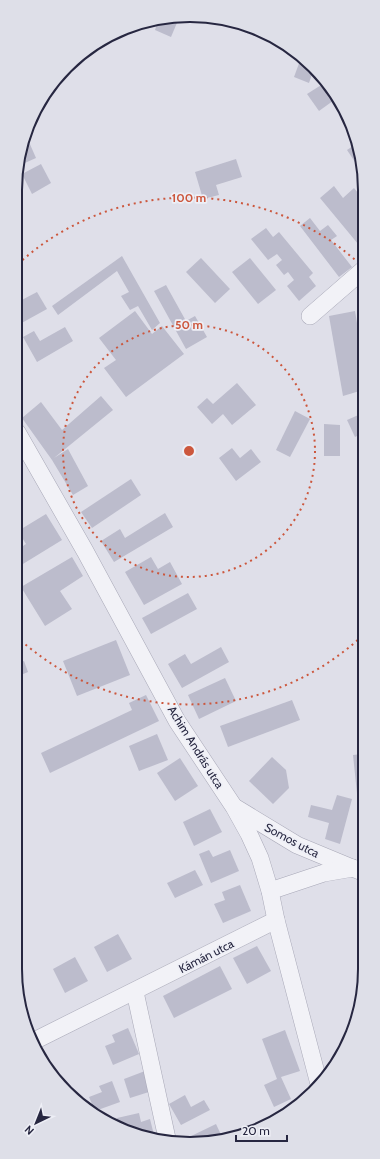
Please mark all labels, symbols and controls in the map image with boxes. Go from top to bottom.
text: 100 m [172,190,206,205]
text: 50 m [175,317,203,332]
centre of rings [182,444,196,458]
street label: Achim András utca [165,703,227,791]
street label: Somos utca [262,819,322,861]
street label: Kámán utca [176,936,236,976]
north arrow [16,1103,56,1143]
scale bar [236,1117,287,1143]
text: N [22,1123,37,1138]
text: 20 m [242,1123,270,1138]

